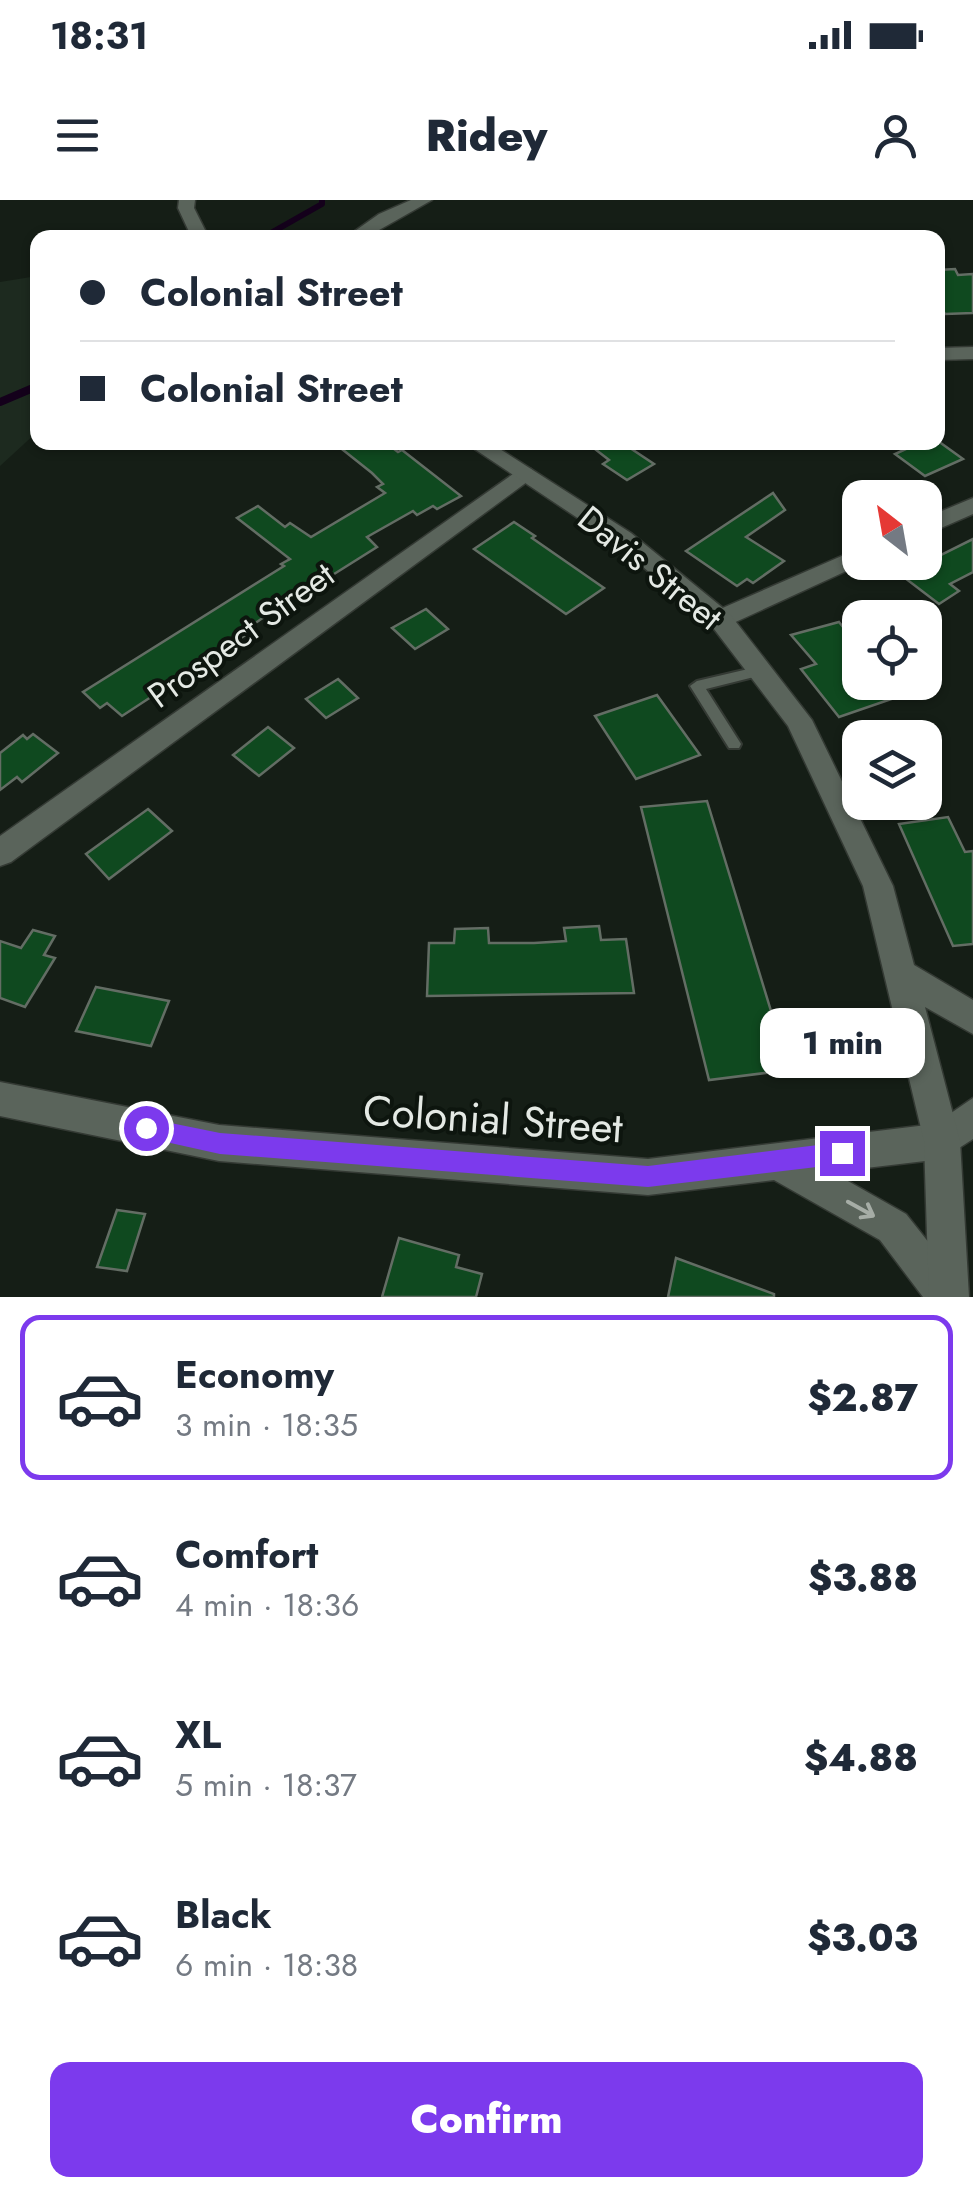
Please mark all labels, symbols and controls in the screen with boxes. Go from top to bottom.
text: 18:31 [50,8,148,63]
text: Ridey [426,103,547,168]
icon: menu [50,108,105,163]
icon: person [868,108,923,163]
text: Colonial Street [140,265,403,320]
text: Colonial Street [140,361,403,416]
north arrow [842,480,942,580]
map controls [842,480,942,820]
street label: Davis Street [567,494,733,642]
street label: Prospect Street [137,550,345,720]
button: locate [842,600,942,700]
button: layers [842,720,942,820]
callout: 1 min [760,1008,924,1078]
text: 1 min [802,1020,883,1066]
street label: Colonial Street [361,1080,625,1158]
route start [124,1106,169,1151]
route end [820,1131,865,1176]
one-way arrow [846,1199,876,1219]
text: Economy [175,1347,334,1402]
icon: car [55,1353,145,1443]
text: $2.87 [808,1370,918,1425]
text: 3 min · 18:35 [175,1402,358,1448]
text: Comfort [175,1527,318,1582]
icon: car [55,1533,145,1623]
text: $3.88 [808,1550,918,1605]
text: 4 min · 18:36 [175,1582,360,1628]
text: XL [175,1707,221,1762]
icon: car [55,1713,145,1803]
text: $4.88 [804,1730,918,1785]
text: 5 min · 18:37 [175,1762,357,1808]
text: Black [175,1887,272,1942]
icon: car [55,1893,145,1983]
text: $3.03 [807,1910,918,1965]
text: 6 min · 18:38 [175,1942,358,1988]
button: Confirm [50,2062,923,2177]

